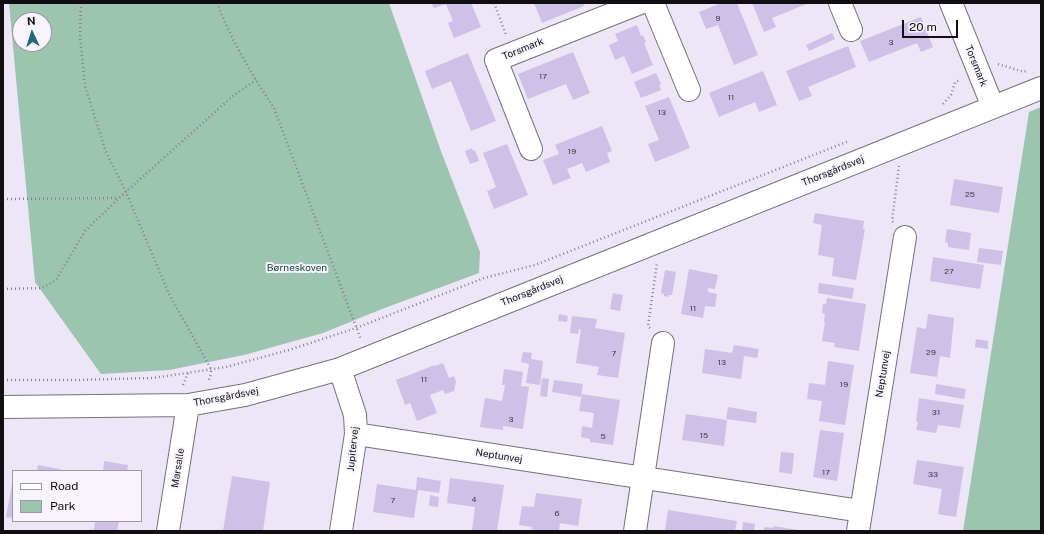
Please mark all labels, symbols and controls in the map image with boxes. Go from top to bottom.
north arrow [12,12,52,52]
scale bar [904,12,960,38]
house number: 9 [716,14,720,24]
text: N [27,15,36,27]
text: 20 m [909,20,937,34]
street label: Torsmark [501,35,545,63]
house number: 3 [888,38,894,48]
street label: Torsmark [962,44,990,88]
house number: 17 [539,72,547,82]
house number: 11 [728,93,734,103]
house number: 13 [658,108,666,118]
house number: 19 [568,147,576,157]
street label: Thorsgårdsvej [800,153,866,189]
house number: 25 [965,190,975,200]
park label: Børneskoven [267,262,327,274]
house number: 27 [944,267,954,277]
street label: Thorsgårdsvej [499,273,565,309]
house number: 11 [690,304,696,314]
house number: 29 [926,348,936,358]
house number: 7 [612,349,616,359]
street label: Neptunvej [873,350,893,398]
house number: 13 [718,358,726,368]
house number: 11 [421,375,427,385]
house number: 19 [840,380,848,390]
street label: Thorsgårdsvej [192,385,260,409]
house number: 31 [932,408,940,418]
house number: 3 [508,415,514,425]
street label: Jupitervej [345,426,361,472]
house number: 15 [700,431,708,441]
house number: 5 [600,432,606,442]
street label: Neptunvej [475,446,523,466]
street label: Marsalle [169,447,187,489]
house number: 17 [822,468,830,478]
legend [12,470,142,522]
house number: 33 [928,470,938,480]
text: Road [50,479,78,493]
house number: 4 [471,495,477,505]
house number: 7 [391,496,395,506]
text: Park [50,499,76,513]
house number: 6 [555,509,559,519]

